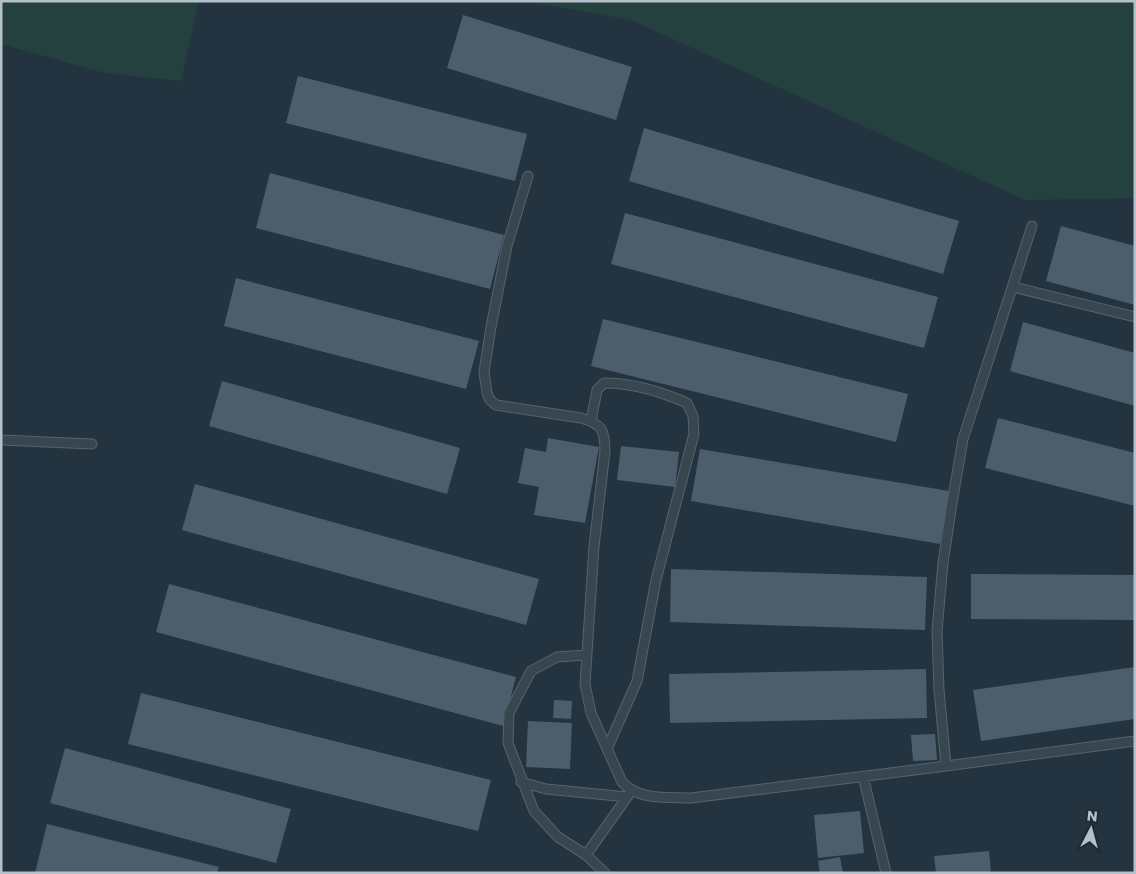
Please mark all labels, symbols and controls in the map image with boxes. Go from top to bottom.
north arrow [1066,804,1116,854]
text: N [1086,806,1099,827]

